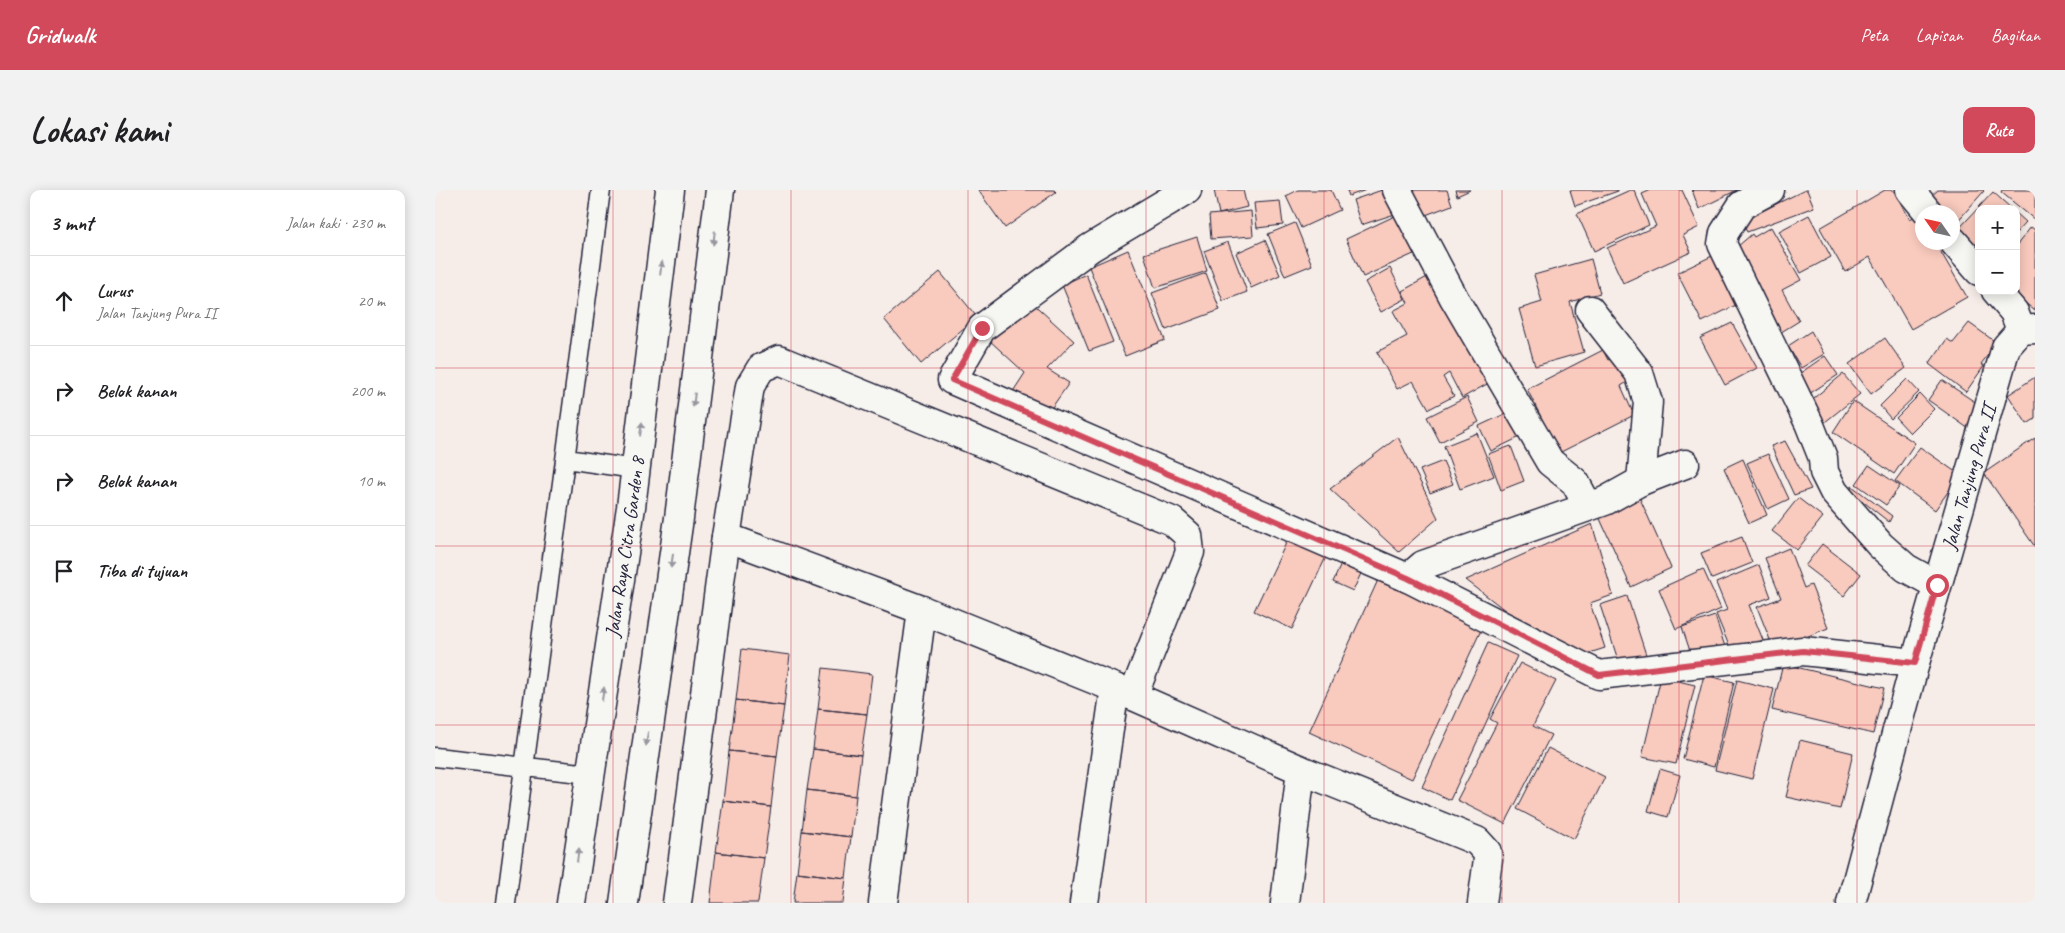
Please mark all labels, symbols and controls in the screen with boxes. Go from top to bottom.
text: Gridwalk [25,20,95,50]
text: Peta [1861,24,1888,46]
text: Lapisan [1916,24,1963,46]
text: Bagikan [1991,24,2040,46]
button: Rute [1963,107,2035,153]
text: Lokasi kami [30,108,168,153]
north arrow [1915,205,1960,250]
map controls [1975,205,2020,295]
button: + [1975,205,2020,250]
text: 3 mnt [50,210,93,236]
text: Jalan kaki · 230 m [287,213,385,233]
one-way arrow [710,231,718,247]
button: − [1975,250,2020,295]
one-way arrow [657,260,665,276]
text: Lurus [97,279,132,303]
icon: ahead [50,287,78,315]
text: 20 m [358,291,385,311]
text: Jalan Tanjung Pura II [97,303,217,323]
route end [971,317,994,340]
icon: right [50,377,78,405]
text: Belok kanan [97,379,176,403]
text: 200 m [351,381,385,401]
one-way arrow [690,392,698,408]
street label: Jalan Tanjung Pura II [1936,398,2002,553]
one-way arrow [637,421,645,437]
street label: Jalan Raya Citra Garden 8 [599,454,650,640]
icon: right [50,467,78,495]
text: Belok kanan [97,469,176,493]
text: 10 m [358,471,385,491]
one-way arrow [668,553,676,569]
icon: arrive [50,557,78,585]
text: Tiba di tujuan [97,559,187,583]
route start [1926,574,1949,597]
one-way arrow [599,686,607,702]
one-way arrow [643,731,651,747]
one-way arrow [575,846,583,862]

